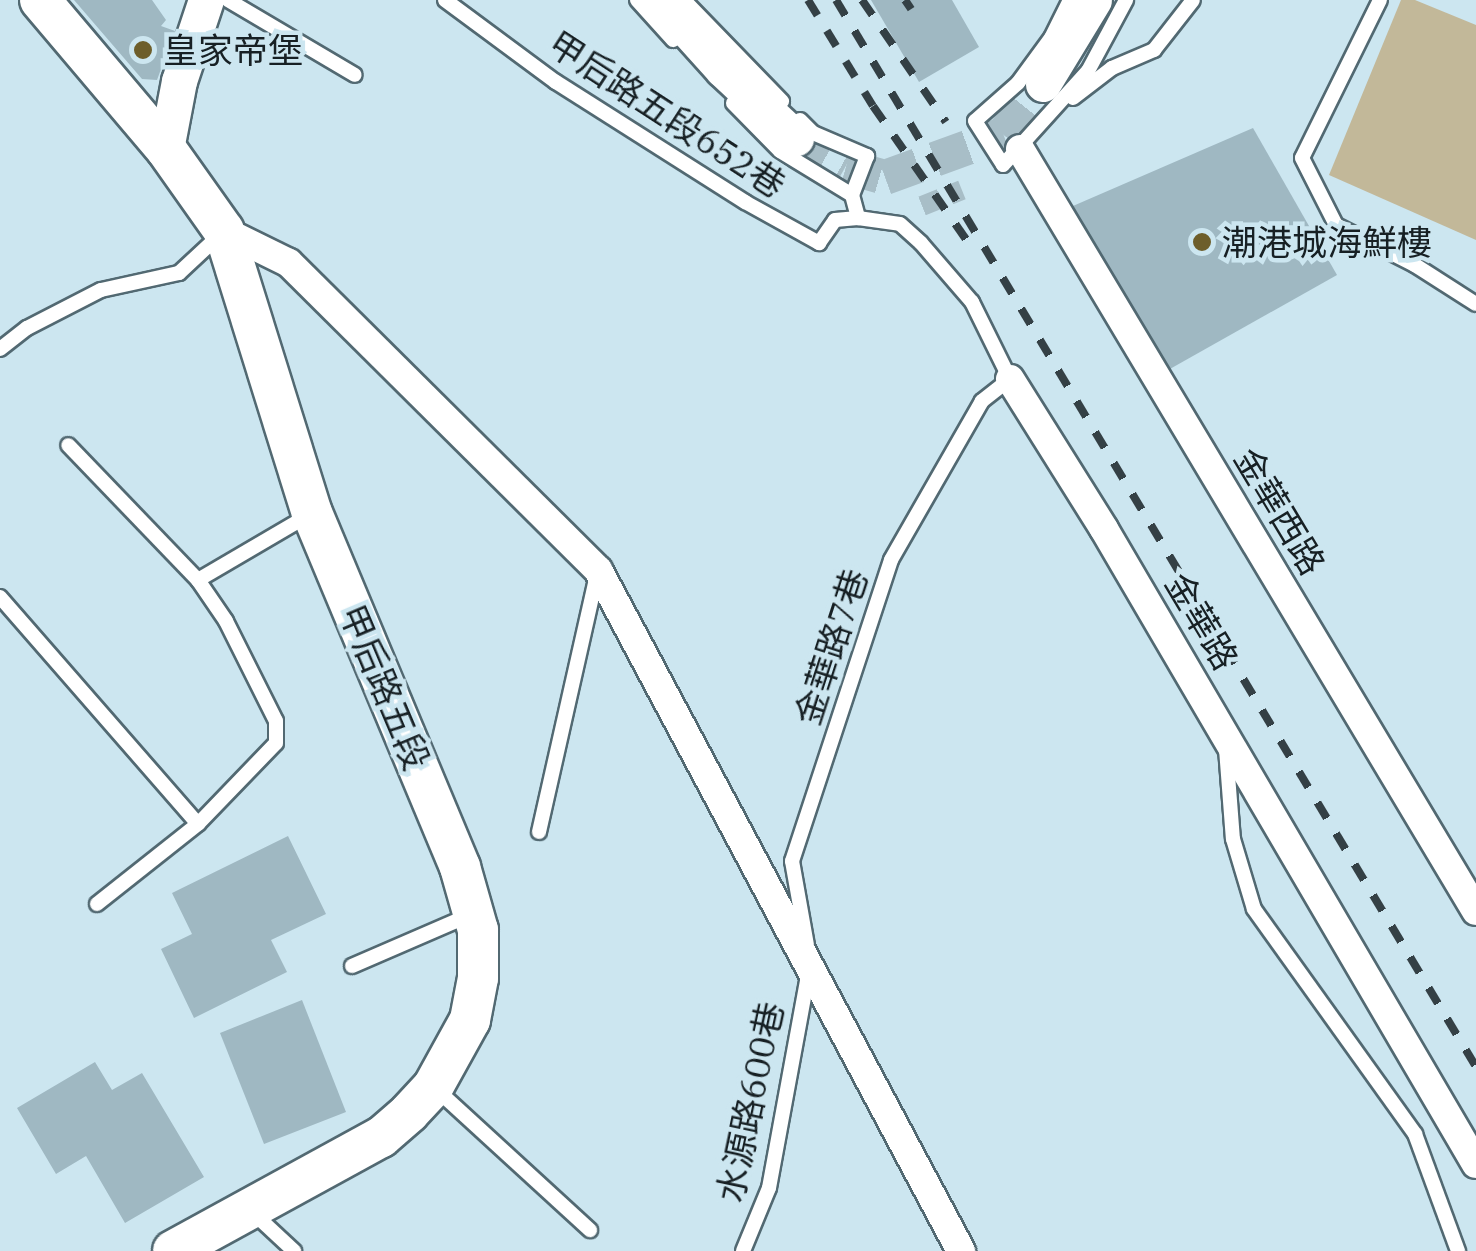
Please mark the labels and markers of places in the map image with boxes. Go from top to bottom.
place label: 皇家帝堡 [163,29,303,71]
marker: 皇家帝堡 [132,39,154,61]
place label: 潮港城海鮮樓 [1222,221,1432,263]
marker: 潮港城海鮮樓 [1191,231,1213,253]

